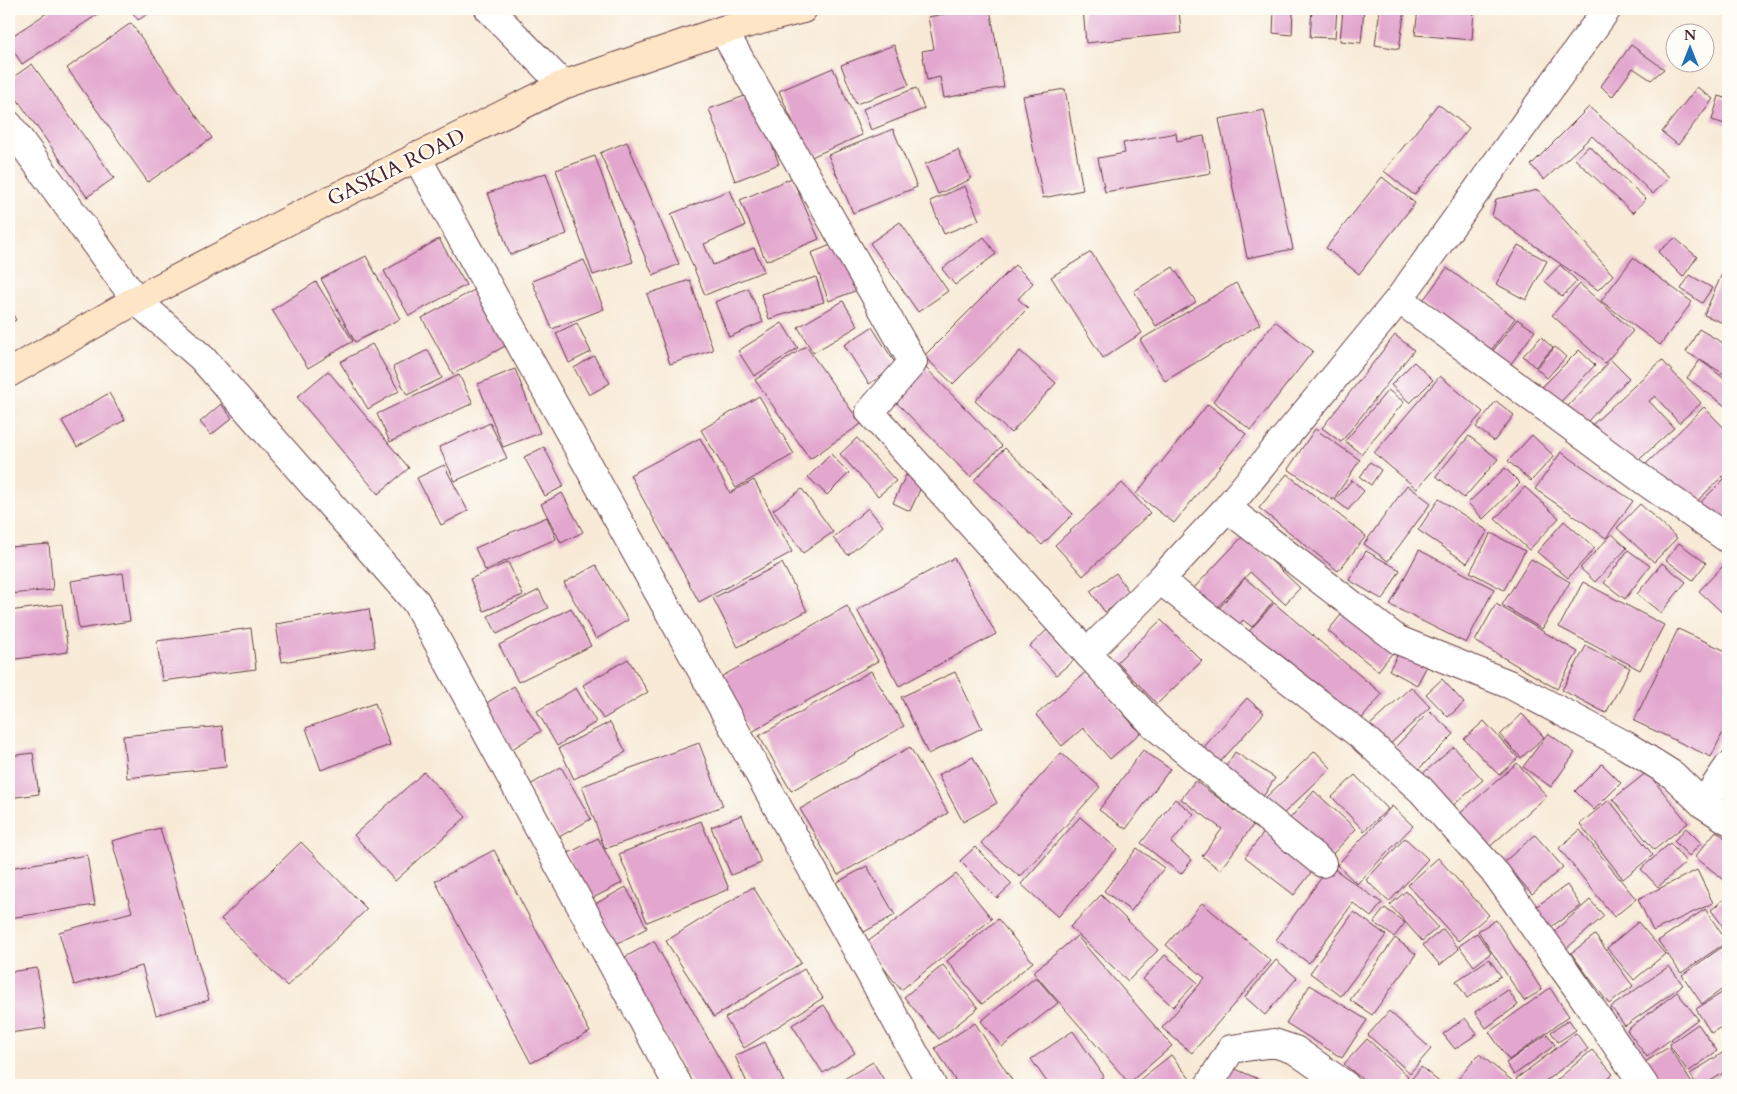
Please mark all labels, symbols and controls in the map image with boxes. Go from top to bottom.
north arrow [1664,22,1714,72]
text: N [1684,26,1696,45]
street label: GASKIA ROAD [322,122,470,213]

